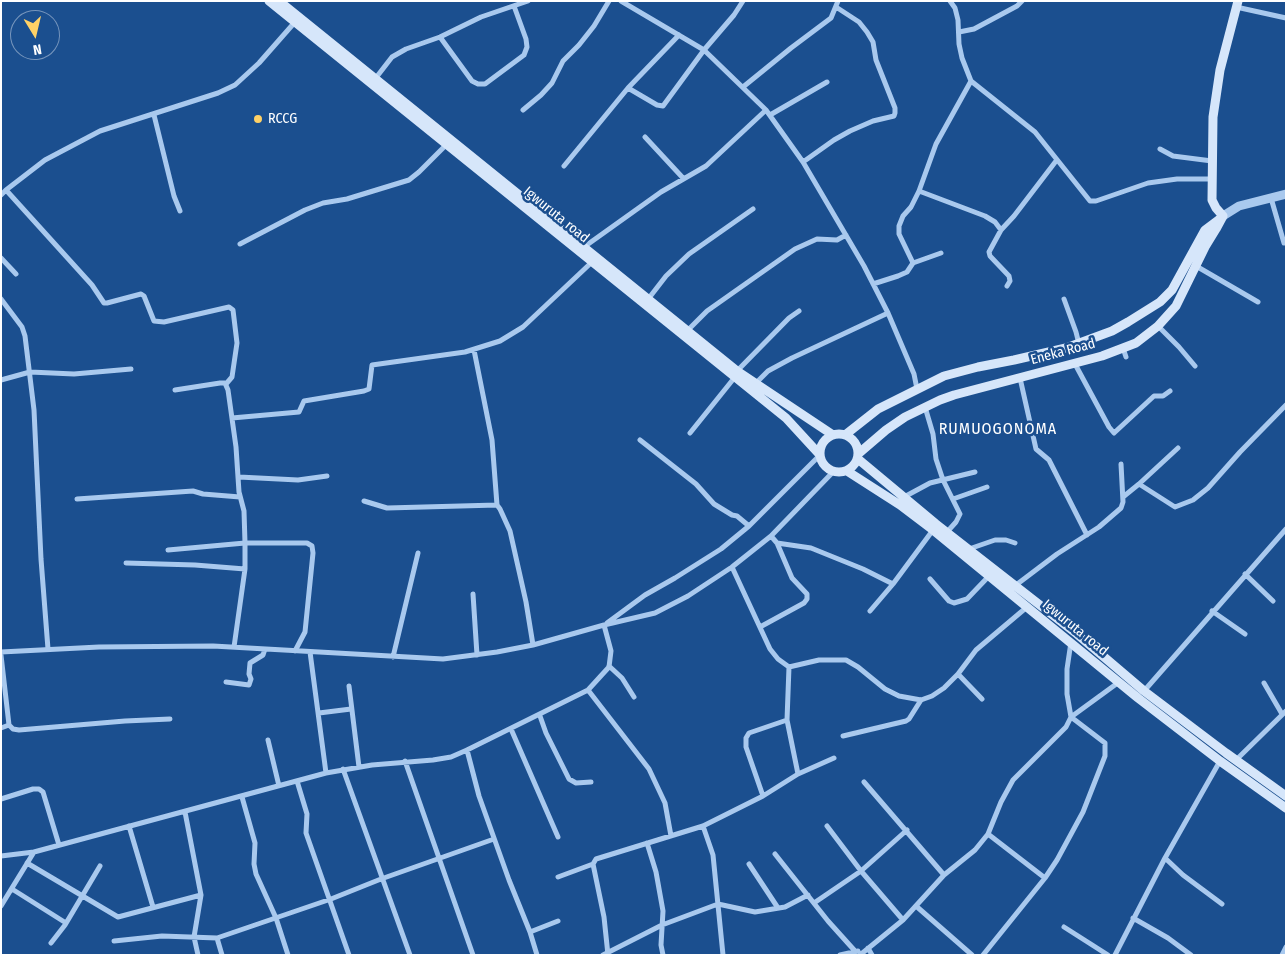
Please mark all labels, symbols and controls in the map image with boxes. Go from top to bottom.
north arrow [10,10,60,60]
text: N [32,40,43,58]
place label: RCCG [268,111,297,127]
marker: RCCG [252,113,264,125]
street label: Igwuruta road [520,183,592,247]
street label: Eneka Road [1029,335,1097,369]
district label: RUMUOGONOMA [937,420,1059,440]
street label: Igwuruta road [1039,596,1111,660]

